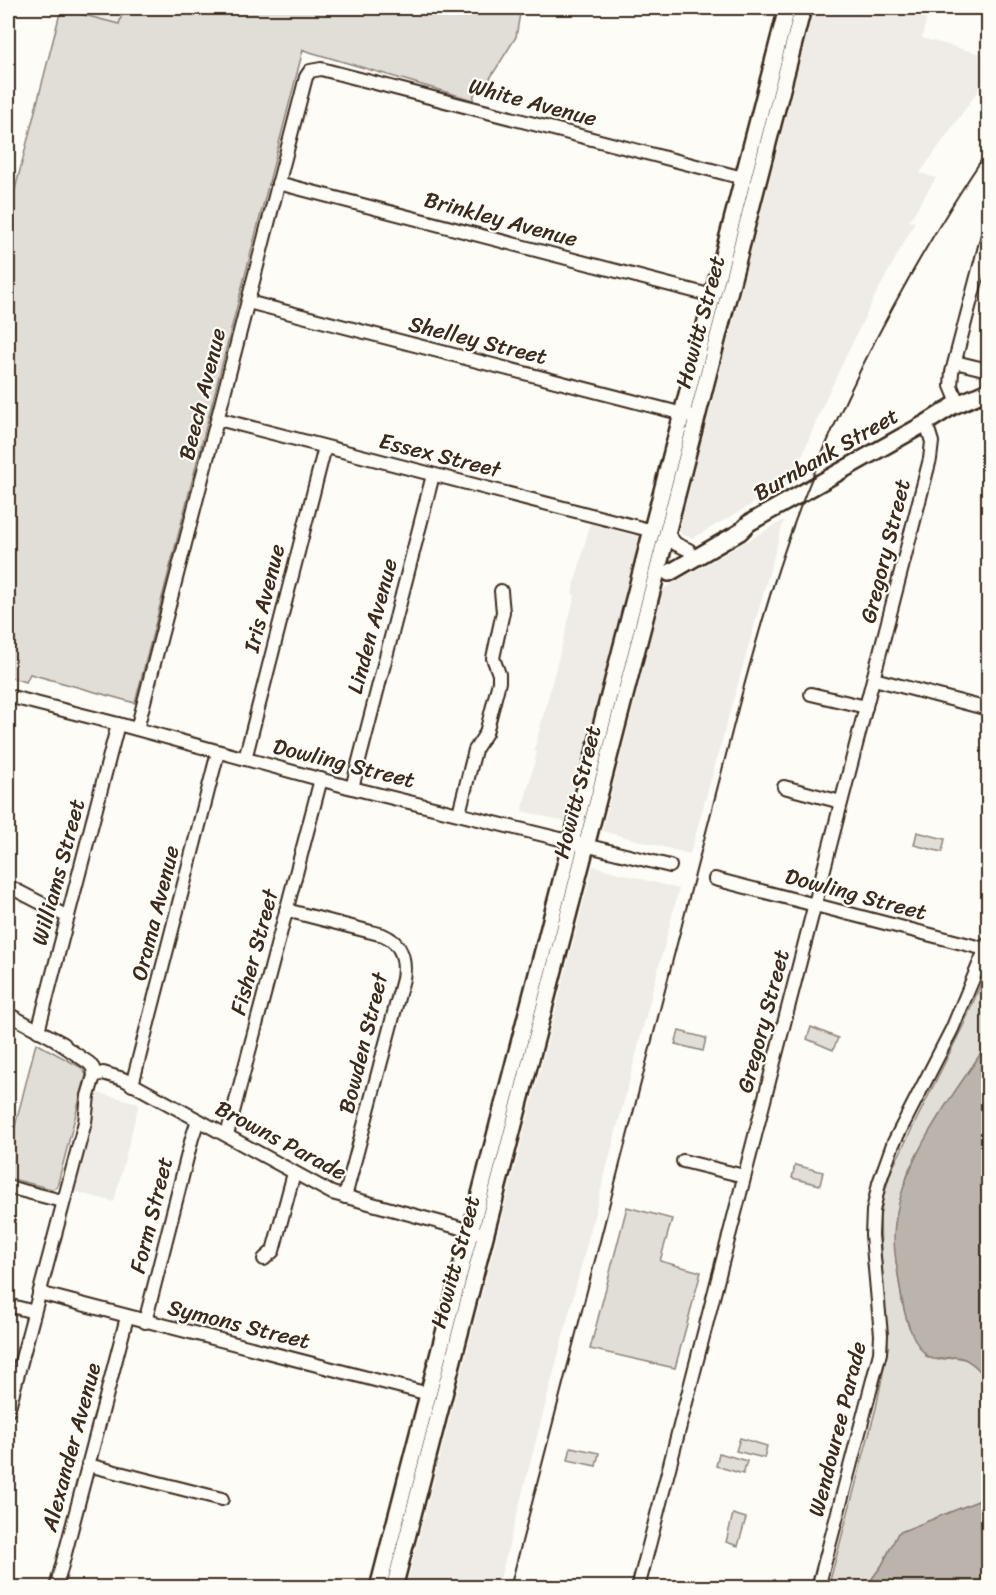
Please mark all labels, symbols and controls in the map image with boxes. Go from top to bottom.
street label: White Avenue [464,66,602,138]
street label: Brinkley Avenue [420,180,582,258]
street label: Howitt Street [664,251,737,393]
street label: Shelley Street [405,304,552,376]
street label: Beech Avenue [167,324,237,464]
street label: Burnbank Street [746,396,906,512]
street label: Essex Street [375,421,506,489]
street label: Gregory Street [848,475,922,627]
street label: Iris Avenue [231,540,296,657]
street label: Linden Avenue [335,554,409,698]
street label: Howitt Street [542,721,612,863]
street label: Dowling Street [269,726,420,800]
street label: Williams Street [20,794,96,950]
street label: Orama Avenue [119,841,191,985]
street label: Dowling Street [781,856,932,932]
street label: Fisher Street [218,884,290,1019]
street label: Gregory Street [725,945,801,1097]
street label: Bowden Street [327,967,400,1118]
street label: Browns Parade [208,1089,354,1191]
street label: Form Street [118,1152,184,1277]
street label: Howitt Street [419,1191,492,1333]
street label: Symons Street [164,1287,315,1361]
street label: Wendouree Parade [796,1337,878,1521]
street label: Alexander Avenue [29,1358,112,1537]

